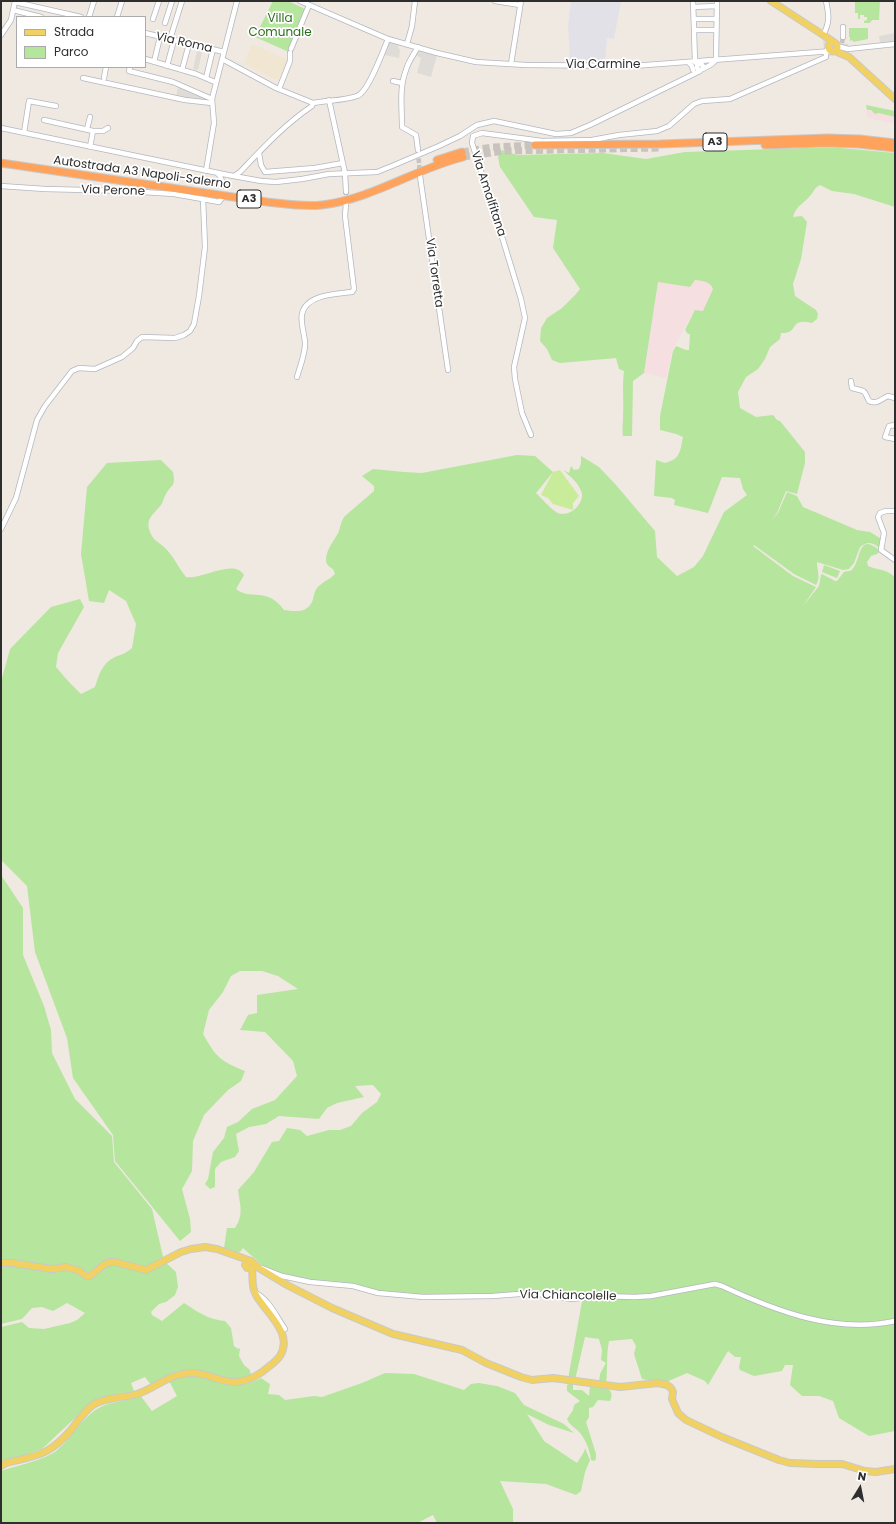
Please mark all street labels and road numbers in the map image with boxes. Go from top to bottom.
street label: Via Roma [154,29,214,57]
street label: Via Carmine [566,58,640,72]
road number: A3 [703,133,727,151]
street label: Via Amalfitana [467,149,509,239]
street label: Autostrada A3 Napoli-Salerno [52,153,232,193]
street label: Via Perone [81,183,145,199]
road number: A3 [237,190,261,208]
street label: Via Torretta [422,237,446,309]
street label: Via Chiancolelle [519,1288,617,1304]

